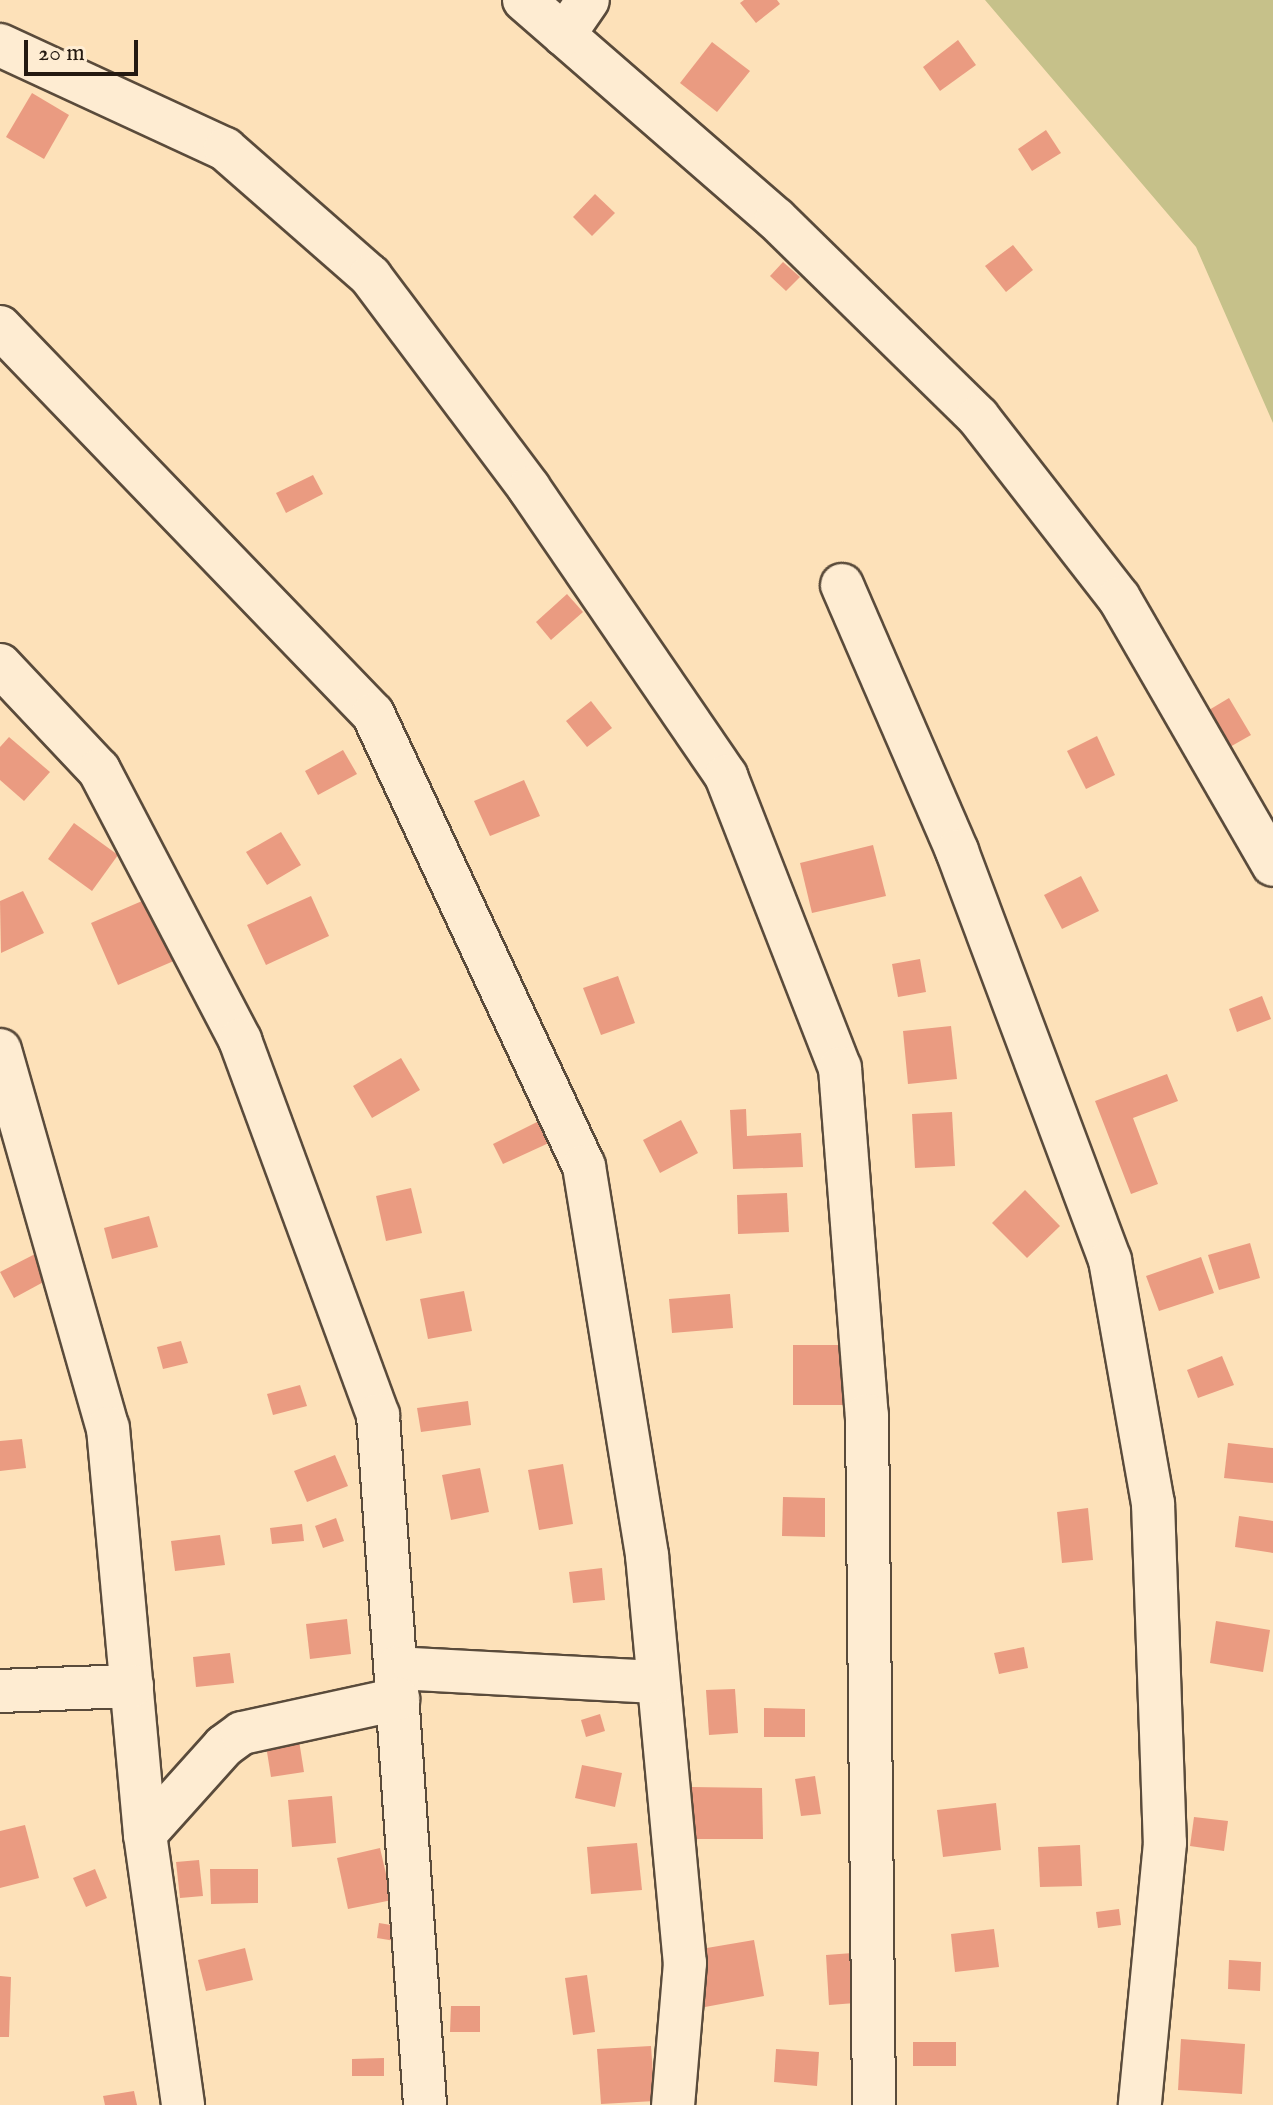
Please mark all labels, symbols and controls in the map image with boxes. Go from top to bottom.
scale bar [28,24,142,74]
text: 20 m [38,38,85,69]

